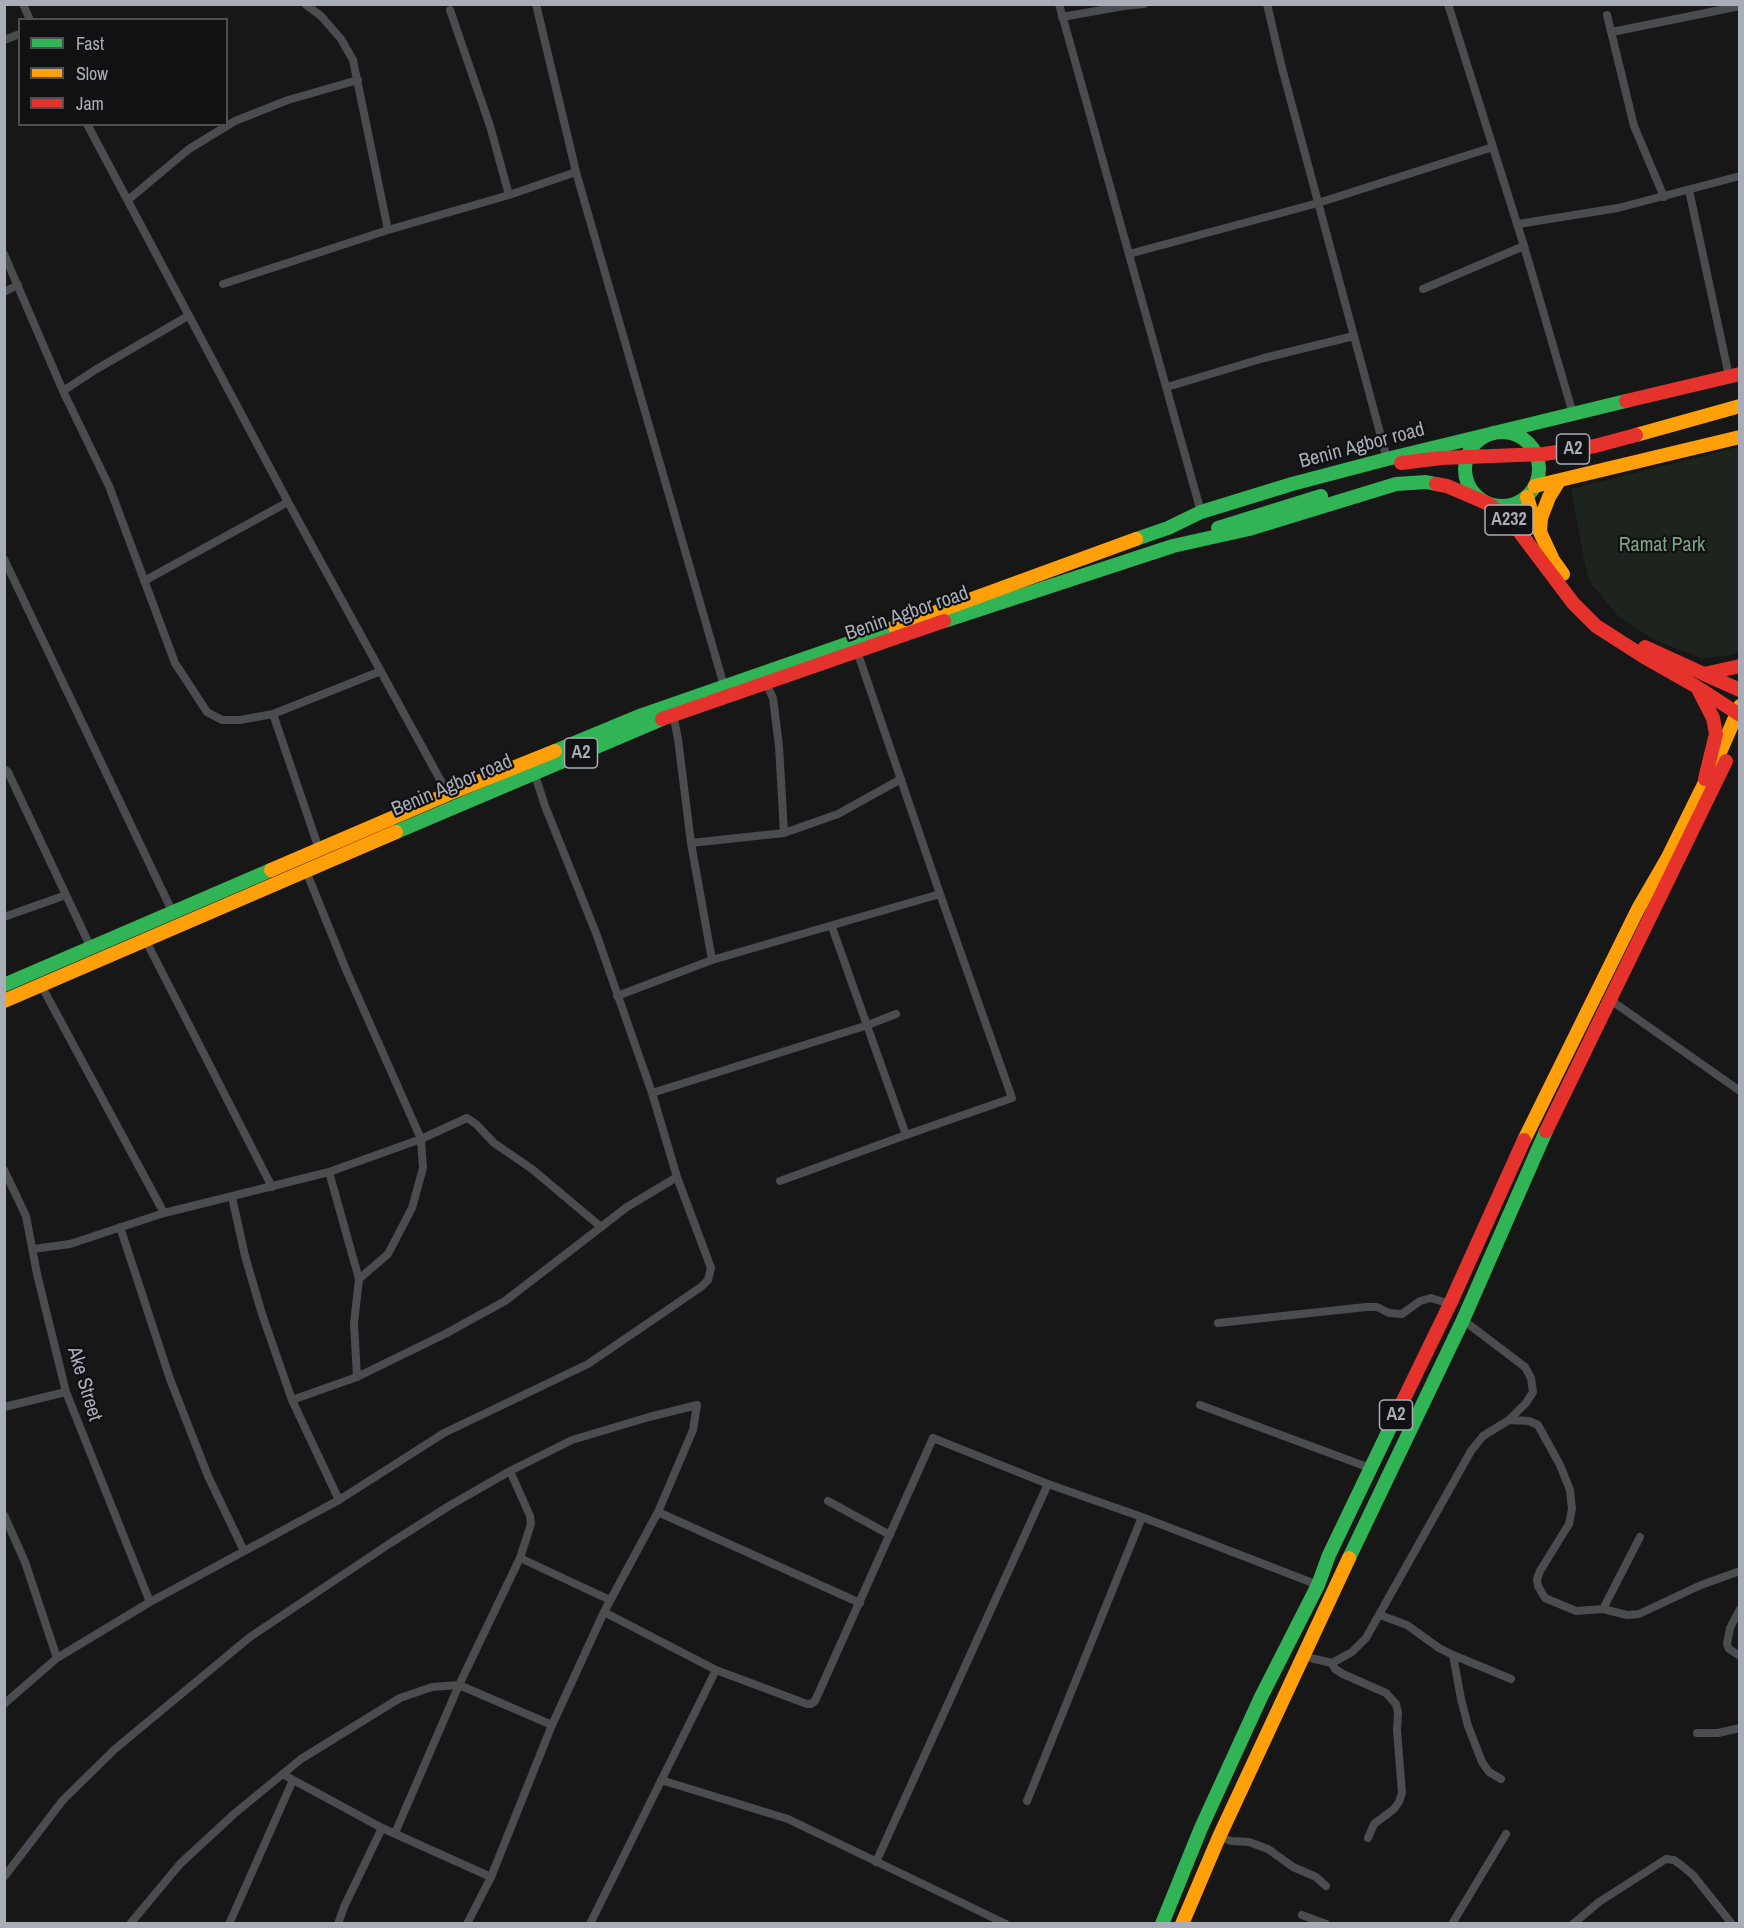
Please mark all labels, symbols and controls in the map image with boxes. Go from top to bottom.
legend [18,18,228,126]
text: Fast [76,31,104,56]
text: Slow [76,61,108,86]
text: Jam [76,91,104,116]
street label: Benin Agbor road [1297,418,1427,474]
road number: A2 [1556,434,1590,464]
road number: A232 [1485,505,1533,535]
park label: Ramat Park [1619,534,1705,558]
street label: Benin Agbor road [842,582,972,646]
road number: A2 [564,738,598,768]
street label: Benin Agbor road [388,750,516,822]
street label: Ake Street [61,1344,107,1424]
road number: A2 [1380,1400,1412,1430]

